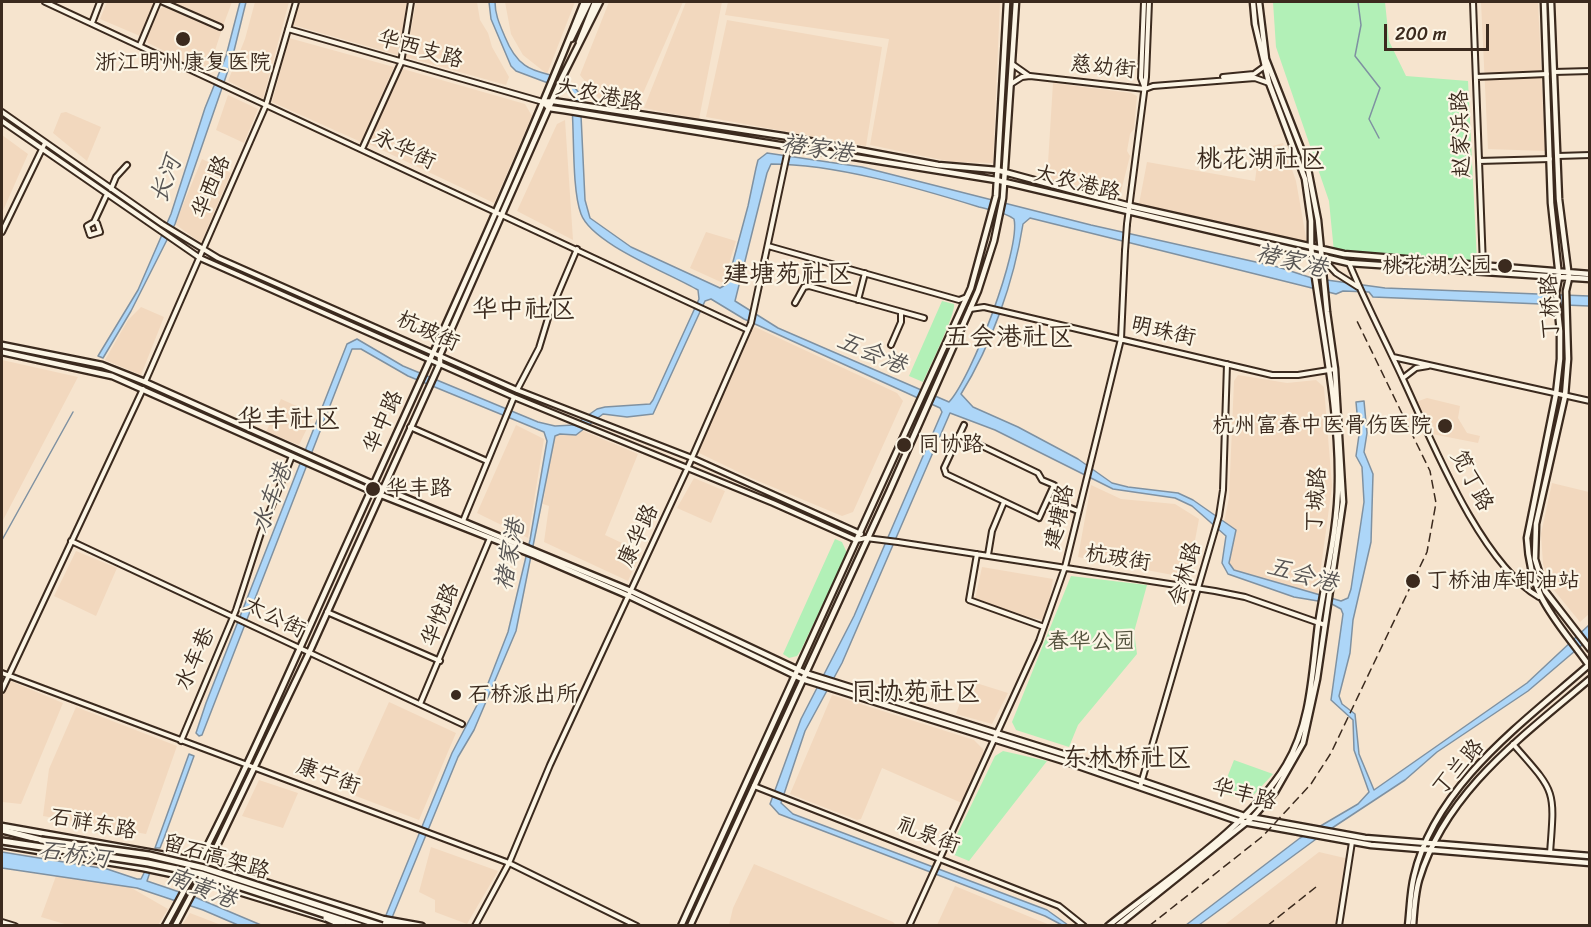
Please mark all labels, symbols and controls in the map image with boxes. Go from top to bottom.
scale bar [1387,12,1492,50]
text: 200 m [1395,18,1447,50]
street label: 华西支路 [374,25,466,75]
marker: 浙江明州康复医院 [174,30,192,48]
place label: 浙江明州康复医院 [95,50,271,76]
street label: 慈幼街 [1069,51,1137,85]
street label: 大农港路 [553,75,645,117]
street label: 赵家浜路 [1447,90,1477,178]
street label: 永华街 [369,124,439,176]
water label: 褚家港 [779,130,855,170]
district label: 桃花湖社区 [1196,144,1326,176]
street label: 华西路 [187,151,237,223]
water label: 长河 [145,153,189,207]
street label: 大农港路 [1031,161,1123,207]
water label: 褚家港 [1253,239,1329,285]
place label: 桃花湖公园 [1382,253,1492,279]
marker: 桃花湖公园 [1496,257,1514,275]
district label: 建塘苑社区 [723,259,853,291]
street label: 丁桥路 [1537,274,1565,340]
district label: 华中社区 [472,294,576,326]
street label: 杭玻街 [392,307,464,357]
street label: 明珠街 [1128,312,1198,352]
district label: 五会港社区 [944,322,1074,354]
water label: 五会港 [832,327,910,381]
street label: 华中路 [359,386,409,458]
district label: 华丰社区 [237,404,341,436]
place label: 杭州富春中医骨伤医院 [1212,413,1432,439]
marker: 杭州富春中医骨伤医院 [1436,417,1454,435]
place label: 同协路 [918,432,984,458]
marker: 同协路 [895,436,913,454]
street label: 笕丁路 [1444,446,1498,516]
water label: 水车港 [247,460,299,538]
street label: 丁城路 [1302,466,1332,534]
place label: 华丰路 [386,476,452,502]
marker: 华丰路 [364,480,382,498]
street label: 建塘路 [1040,482,1080,552]
street label: 康华路 [613,501,665,571]
water label: 褚家港 [490,517,532,593]
street label: 会林路 [1164,539,1208,609]
street label: 杭玻街 [1083,541,1153,577]
water label: 五会港 [1263,553,1341,599]
place label: 丁桥油库卸油站 [1426,568,1580,594]
marker: 丁桥油库卸油站 [1404,572,1422,590]
street label: 华悦路 [416,579,466,651]
street label: 太公街 [239,592,309,644]
street label: 水车巷 [171,623,221,695]
park label: 春华公园 [1047,629,1135,655]
district label: 同协苑社区 [851,677,981,709]
place label: 石桥派出所 [468,682,578,708]
marker: 石桥派出所 [449,688,463,702]
street label: 丁兰路 [1427,734,1491,802]
district label: 东林桥社区 [1062,743,1192,775]
street label: 康宁街 [292,753,364,801]
street label: 华丰路 [1209,774,1279,816]
street label: 石祥东路 [47,804,139,846]
street label: 礼泉街 [892,812,964,860]
street label: 留石高架路 [159,830,273,886]
water label: 石桥河 [36,837,112,875]
water label: 南黄港 [162,862,240,916]

